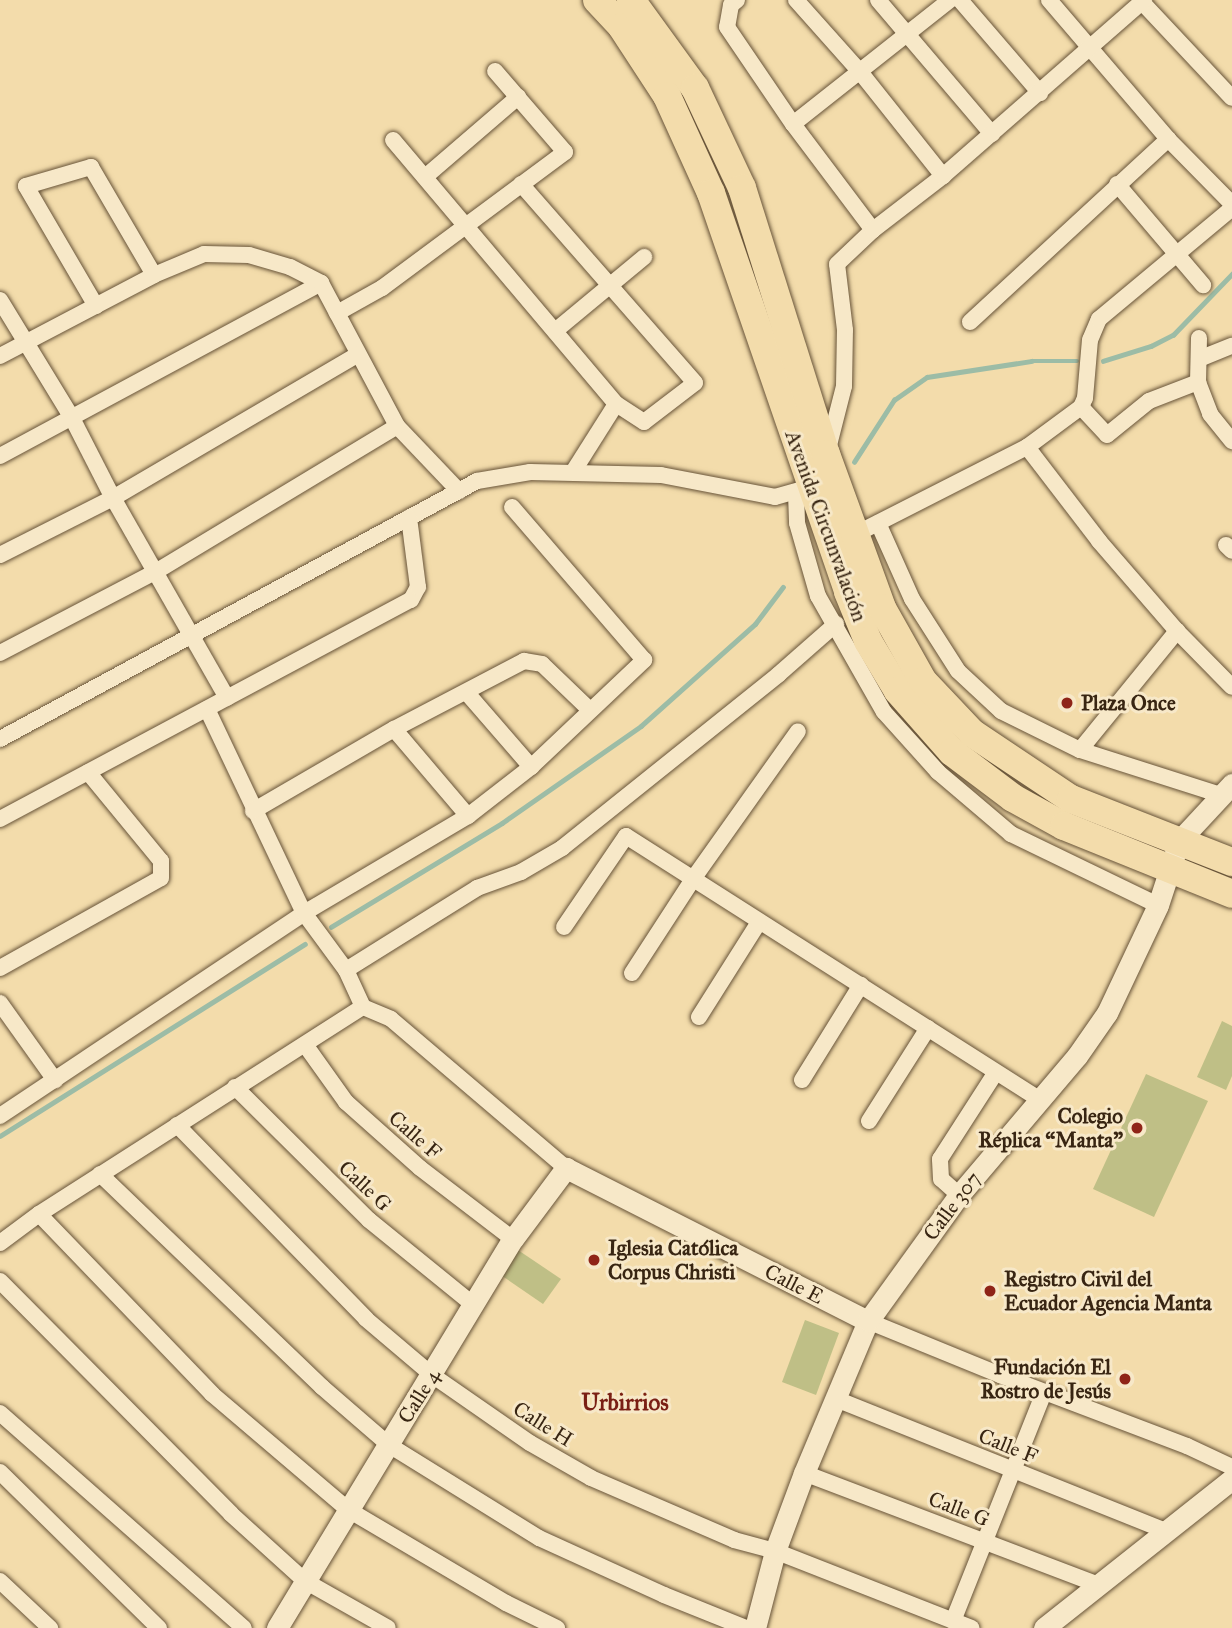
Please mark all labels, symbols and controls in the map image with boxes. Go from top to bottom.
street label: Avenida Circunvalación [780,427,872,625]
place label: Plaza Once [1081,690,1176,716]
marker: Plaza Once [1059,695,1075,711]
place label: Colegio Réplica “Manta” [978,1103,1123,1153]
street label: Calle F [384,1105,446,1165]
marker: Colegio Réplica “Manta” [1129,1120,1145,1136]
street label: Calle G [333,1155,397,1217]
street label: Calle 307 [918,1167,986,1245]
place label: Iglesia Católica Corpus Christi [608,1235,738,1285]
marker: Iglesia Católica Corpus Christi [586,1252,602,1268]
street label: Calle E [760,1259,828,1309]
place label: Registro Civil del Ecuador Agencia Manta [1004,1266,1212,1316]
marker: Registro Civil del Ecuador Agencia Manta [982,1283,998,1299]
place label: Fundación El Rostro de Jesús [980,1354,1111,1404]
street label: Calle 4 [393,1364,445,1428]
marker: Fundación El Rostro de Jesús [1117,1371,1133,1387]
district label: Urbirrios [581,1388,669,1416]
street label: Calle H [508,1396,578,1452]
street label: Calle F [975,1423,1041,1469]
street label: Calle G [925,1486,993,1532]

